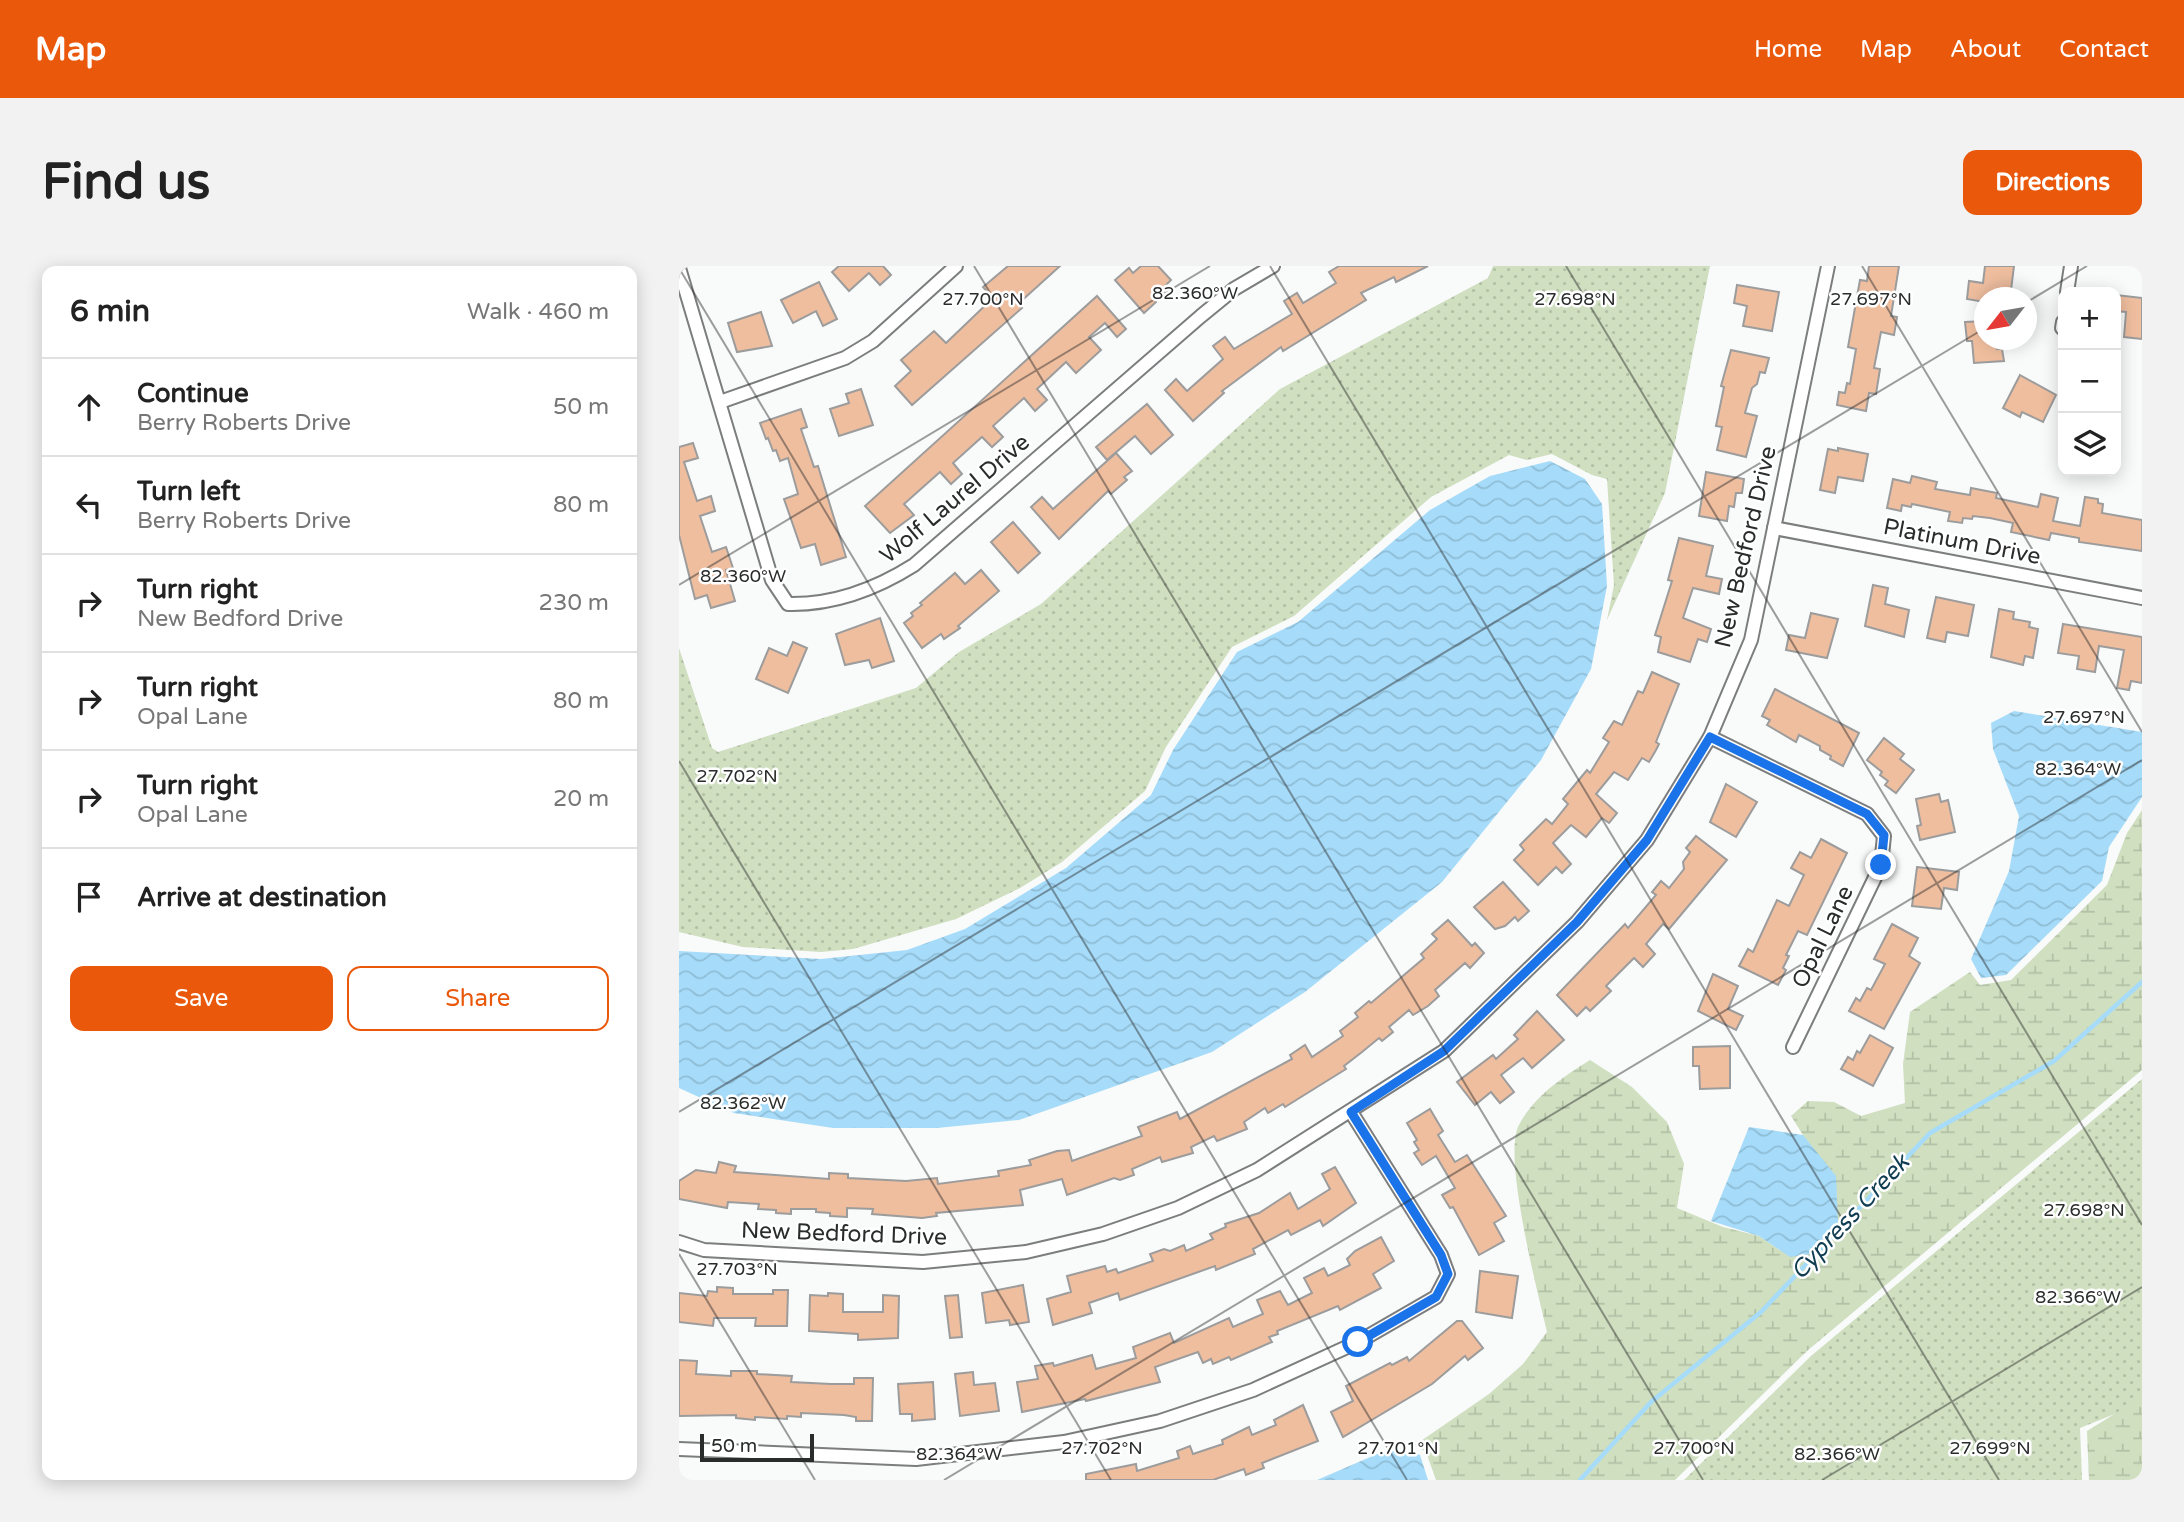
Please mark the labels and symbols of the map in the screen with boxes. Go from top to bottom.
text: 82.360°W [1152,282,1238,304]
north arrow [1974,287,2037,350]
text: 27.700°N [942,288,1024,310]
text: 27.698°N [1534,288,1616,310]
text: 27.697°N [1830,288,1912,310]
street label: Wolf Laurel Drive [875,428,1035,570]
street label: New Bedford Drive [1709,443,1783,651]
street label: Platinum Drive [1881,513,2043,571]
text: 82.360°W [700,565,786,587]
text: 27.697°N [2043,706,2125,728]
text: 82.364°W [2035,758,2121,780]
text: 27.702°N [696,765,778,787]
route end [1865,849,1896,880]
street label: Opal Lane [1786,881,1860,993]
text: 82.362°W [700,1092,786,1114]
water label: Cypress Creek [1785,1147,1917,1286]
text: 27.698°N [2043,1199,2125,1221]
street label: New Bedford Drive [740,1216,948,1252]
text: 27.703°N [696,1258,778,1280]
text: 82.366°W [2035,1286,2121,1308]
route start [1342,1326,1373,1357]
scale bar [700,1431,814,1463]
text: 27.702°N [1061,1437,1143,1459]
text: 27.701°N [1357,1437,1439,1459]
text: 27.700°N [1653,1437,1735,1459]
text: 27.699°N [1949,1437,2031,1459]
text: 82.364°W [916,1443,1002,1465]
text: 82.366°W [1794,1443,1880,1465]

